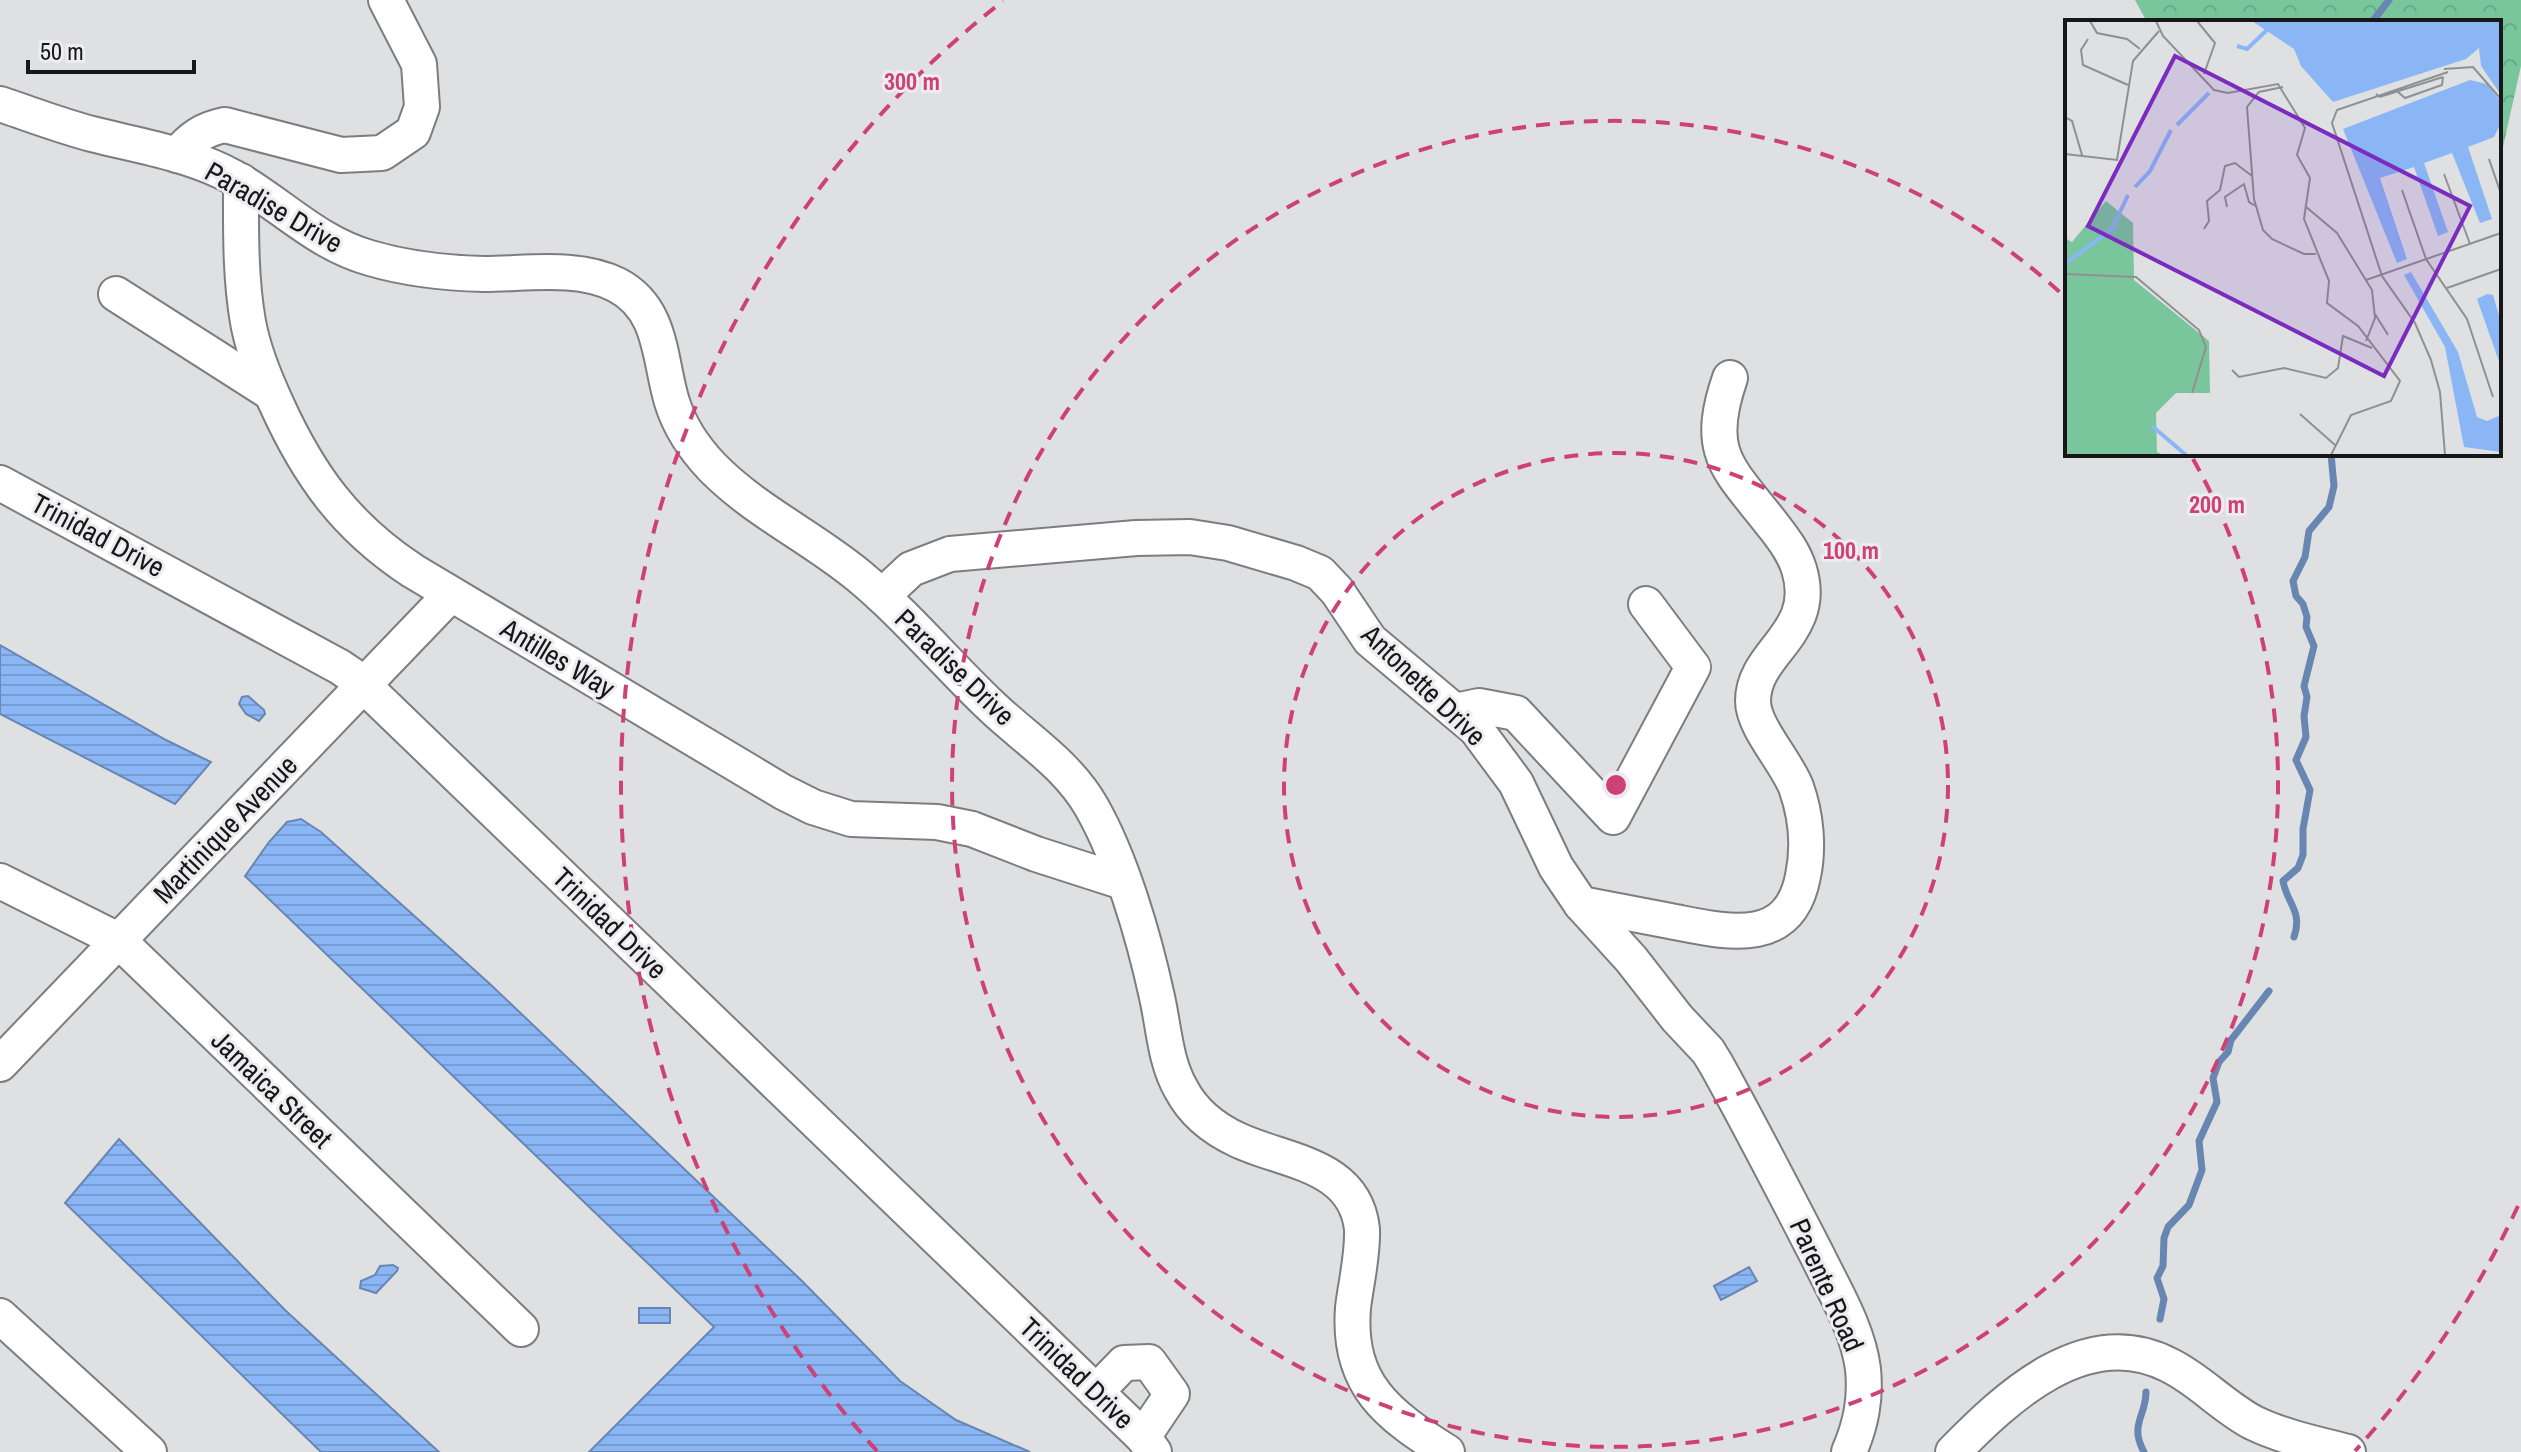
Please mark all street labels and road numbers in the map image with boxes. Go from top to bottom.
street label: Paradise Drive [198,152,350,262]
street label: Trinidad Drive [25,484,171,586]
street label: Paradise Drive [887,600,1023,734]
street label: Antilles Way [493,609,623,707]
street label: Antonette Drive [1353,615,1495,754]
street label: Martinique Avenue [145,747,305,911]
street label: Trinidad Drive [544,859,676,987]
street label: Jamaica Street [203,1022,341,1156]
street label: Parente Road [1781,1213,1873,1357]
street label: Trinidad Drive [1011,1309,1143,1437]

